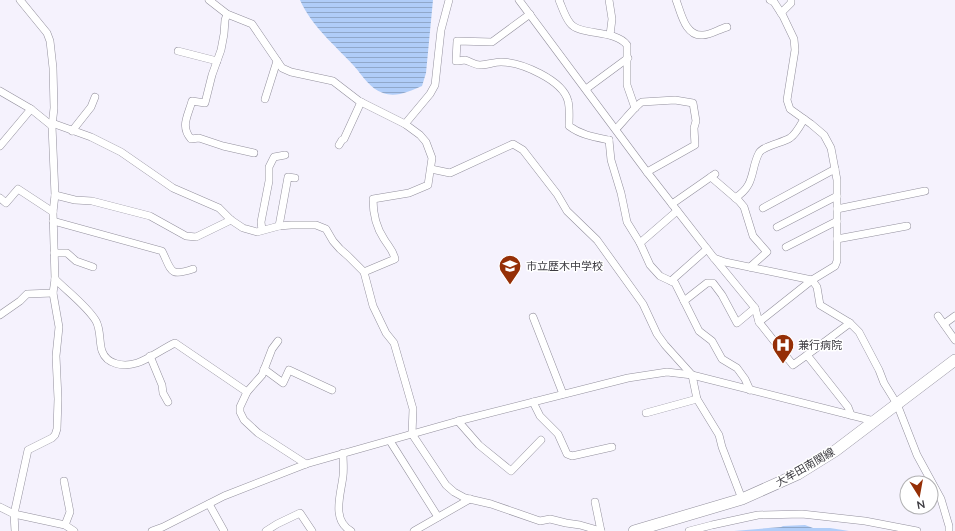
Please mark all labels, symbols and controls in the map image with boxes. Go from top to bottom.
school or university icon: 市立歴木中学校 [497,253,523,286]
place label: 市立歴木中学校 [526,259,603,273]
hospital icon: 兼行病院 [770,332,796,365]
place label: 兼行病院 [798,338,842,352]
street label: 大牟田南関線 [773,444,837,490]
north arrow [899,475,939,515]
text: N [915,497,926,512]

